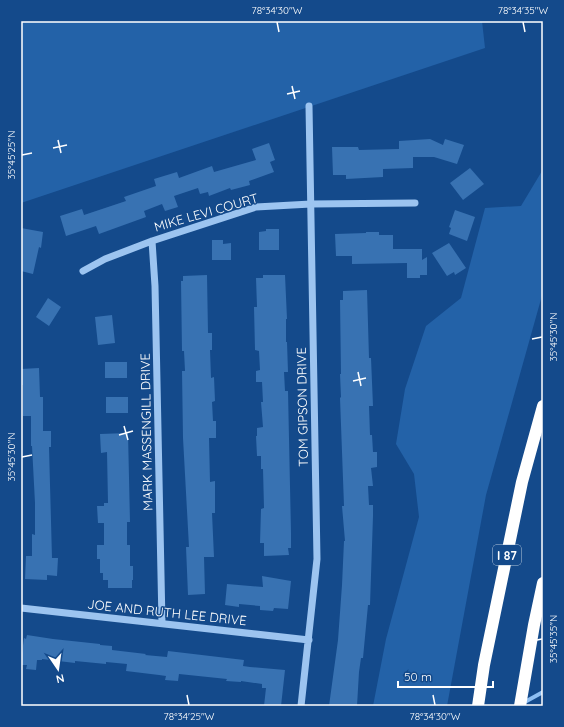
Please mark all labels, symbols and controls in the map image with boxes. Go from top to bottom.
text: 78°34'30"W [252,4,303,17]
text: 78°34'35"W [498,4,549,17]
text: 35°45'25"N [5,131,18,179]
street label: MIKE LEVI COURT [152,189,260,235]
text: 35°45'30"N [547,312,560,362]
street label: TOM GIPSON DRIVE [293,347,311,467]
street label: MARK MASSENGILL DRIVE [137,353,155,511]
text: 35°45'30"N [5,432,18,482]
road number: I 87 [493,545,521,565]
street label: JOE AND RUTH LEE DRIVE [86,596,248,628]
text: 35°45'35"N [547,615,560,663]
north arrow [38,649,78,689]
scale bar [398,663,493,689]
text: 50 m [404,669,432,684]
text: N [55,671,66,686]
text: 78°34'25"W [164,710,215,723]
text: 78°34'30"W [410,710,461,723]

